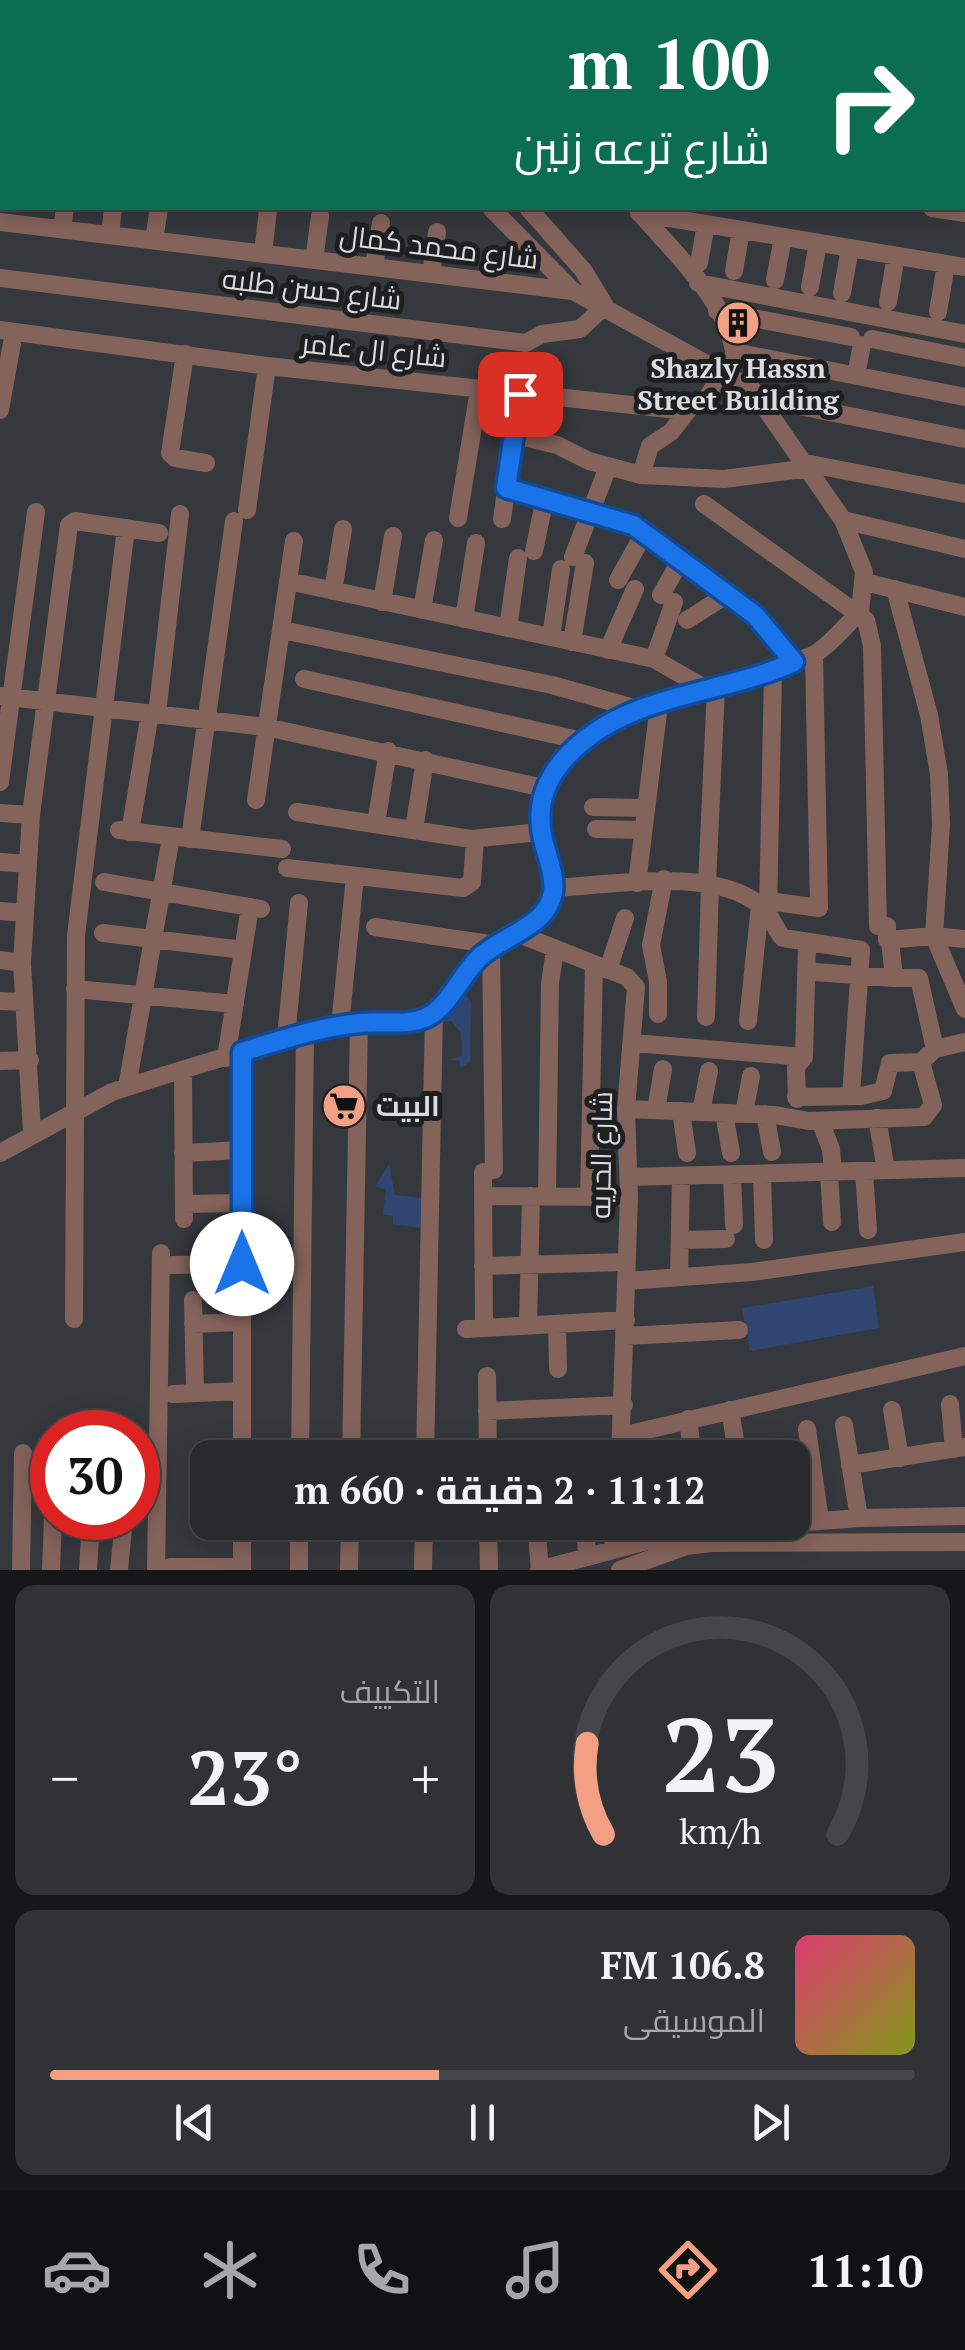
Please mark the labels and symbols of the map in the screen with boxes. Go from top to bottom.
street label: شارع محمد كمال [337,216,541,278]
street label: شارع حسن طلبه [220,259,404,319]
building icon: Shazly Hassn Street Building [715,300,761,346]
street label: شارع ال عامر [298,323,448,376]
place label: Shazly Hassn Street Building [637,349,840,418]
pin [478,352,563,437]
supermarket icon: البيت [321,1083,367,1129]
place label: البيت [376,1087,440,1124]
street label: شارع الحريه [581,1091,621,1219]
position arrow [190,1212,294,1316]
speed limit sign: 30 [30,1410,160,1540]

